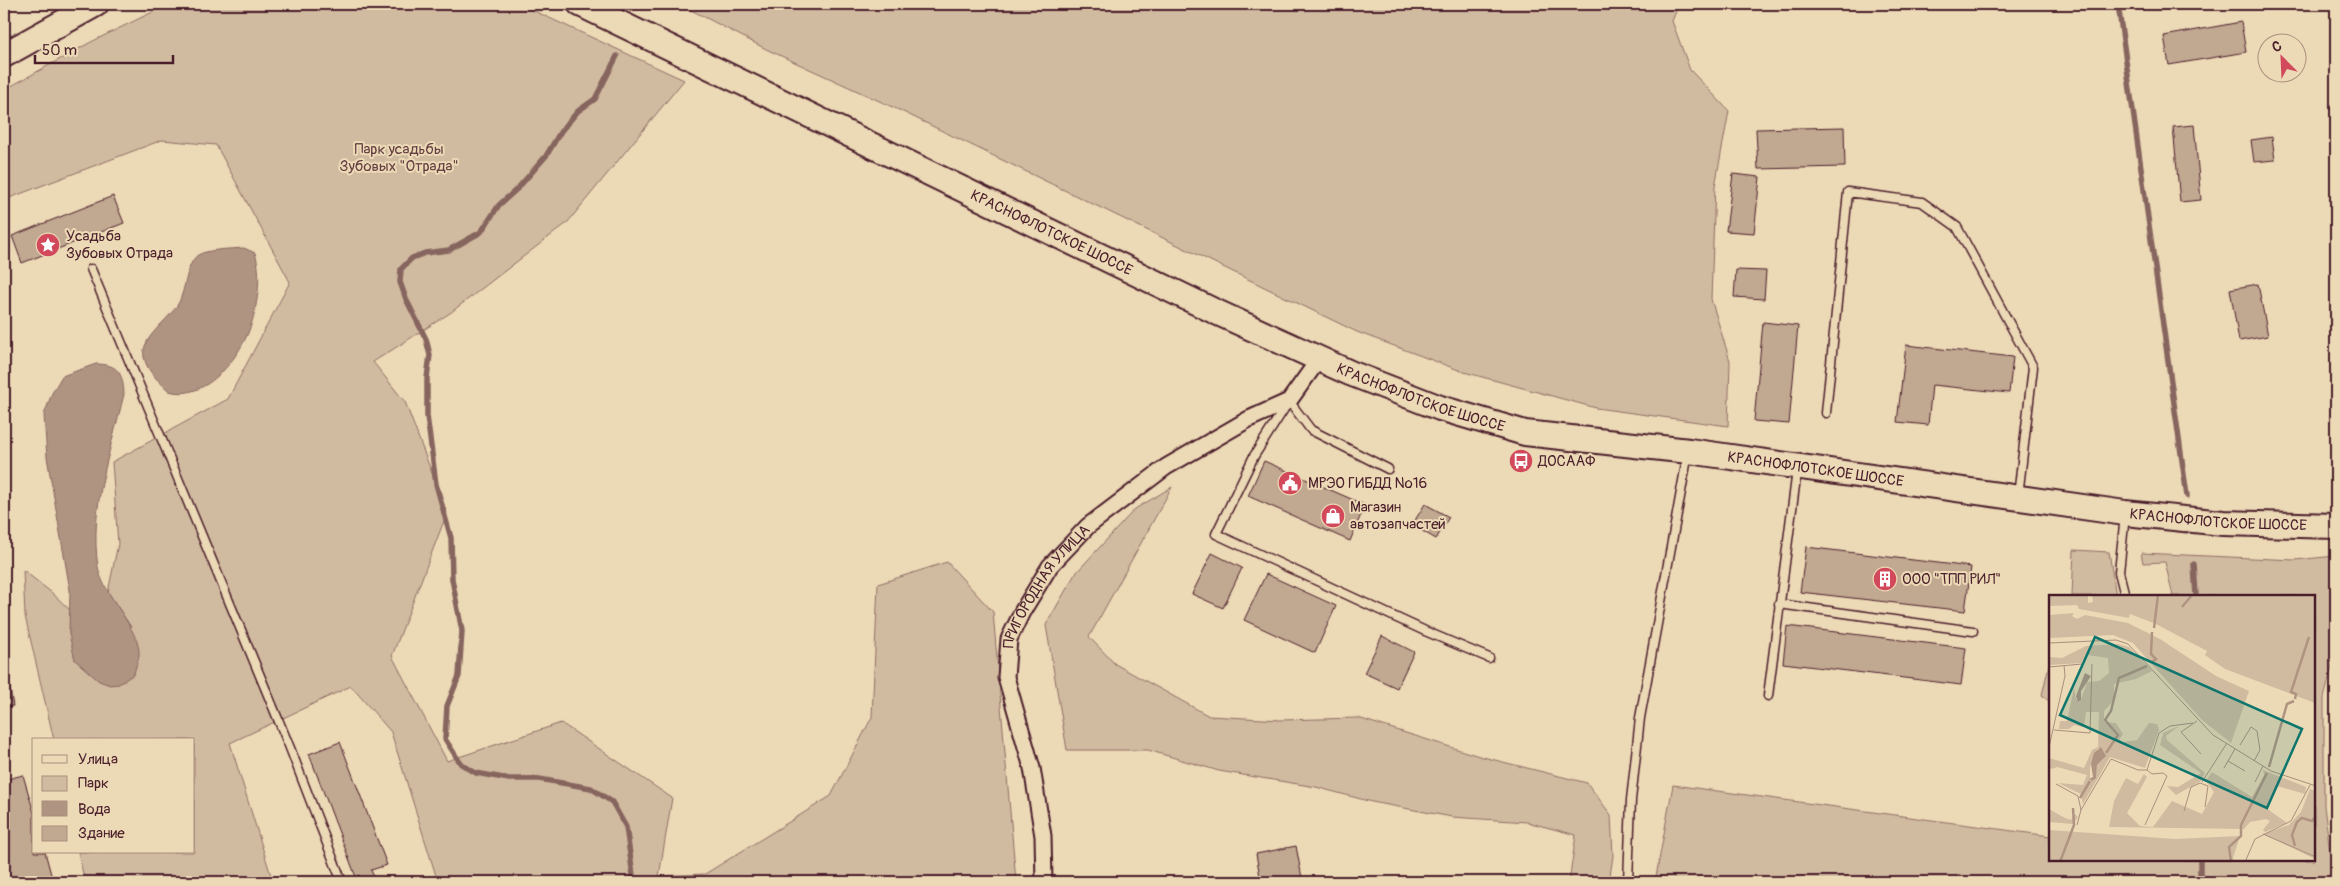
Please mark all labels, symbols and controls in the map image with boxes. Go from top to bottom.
scale bar [35,32,172,64]
north arrow [2258,32,2308,82]
text: С [2270,37,2285,56]
text: 50 m [42,41,77,60]
park label: Парк усадьбы Зубовых "Отрада" [339,140,459,176]
street label: КРАСНОФЛОТСКОЕ ШОССЕ [967,186,1136,280]
place label: Усадьба Зубовых Отрада [66,227,173,263]
place icon: Усадьба Зубовых Отрада [35,232,61,258]
street label: КРАСНОФЛОТСКОЕ ШОССЕ [1333,359,1507,437]
bus stop icon: ДОСААФ [1508,448,1534,474]
street label: КРАСНОФЛОТСКОЕ ШОССЕ [1726,448,1905,491]
place label: ДОСААФ [1537,452,1595,471]
public building icon: МРЭО ГИБДД №16 [1277,470,1303,496]
place label: МРЭО ГИБДД №16 [1308,474,1427,493]
place label: Магазин автозапчастей [1350,498,1446,534]
shop icon: Магазин автозапчастей [1320,503,1346,529]
street label: КРАСНОФЛОТСКОЕ ШОССЕ [2129,505,2307,535]
street label: ПРИГОРОДНАЯ УЛИЦА [999,520,1095,649]
building icon: ООО "ТПП РИЛ" [1872,566,1898,592]
place label: ООО "ТПП РИЛ" [1902,570,2001,589]
inset map [2049,595,2315,861]
legend [32,738,195,854]
text: Улица [78,750,118,769]
text: Парк [78,774,109,793]
text: Вода [78,800,111,819]
text: Здание [78,824,125,843]

